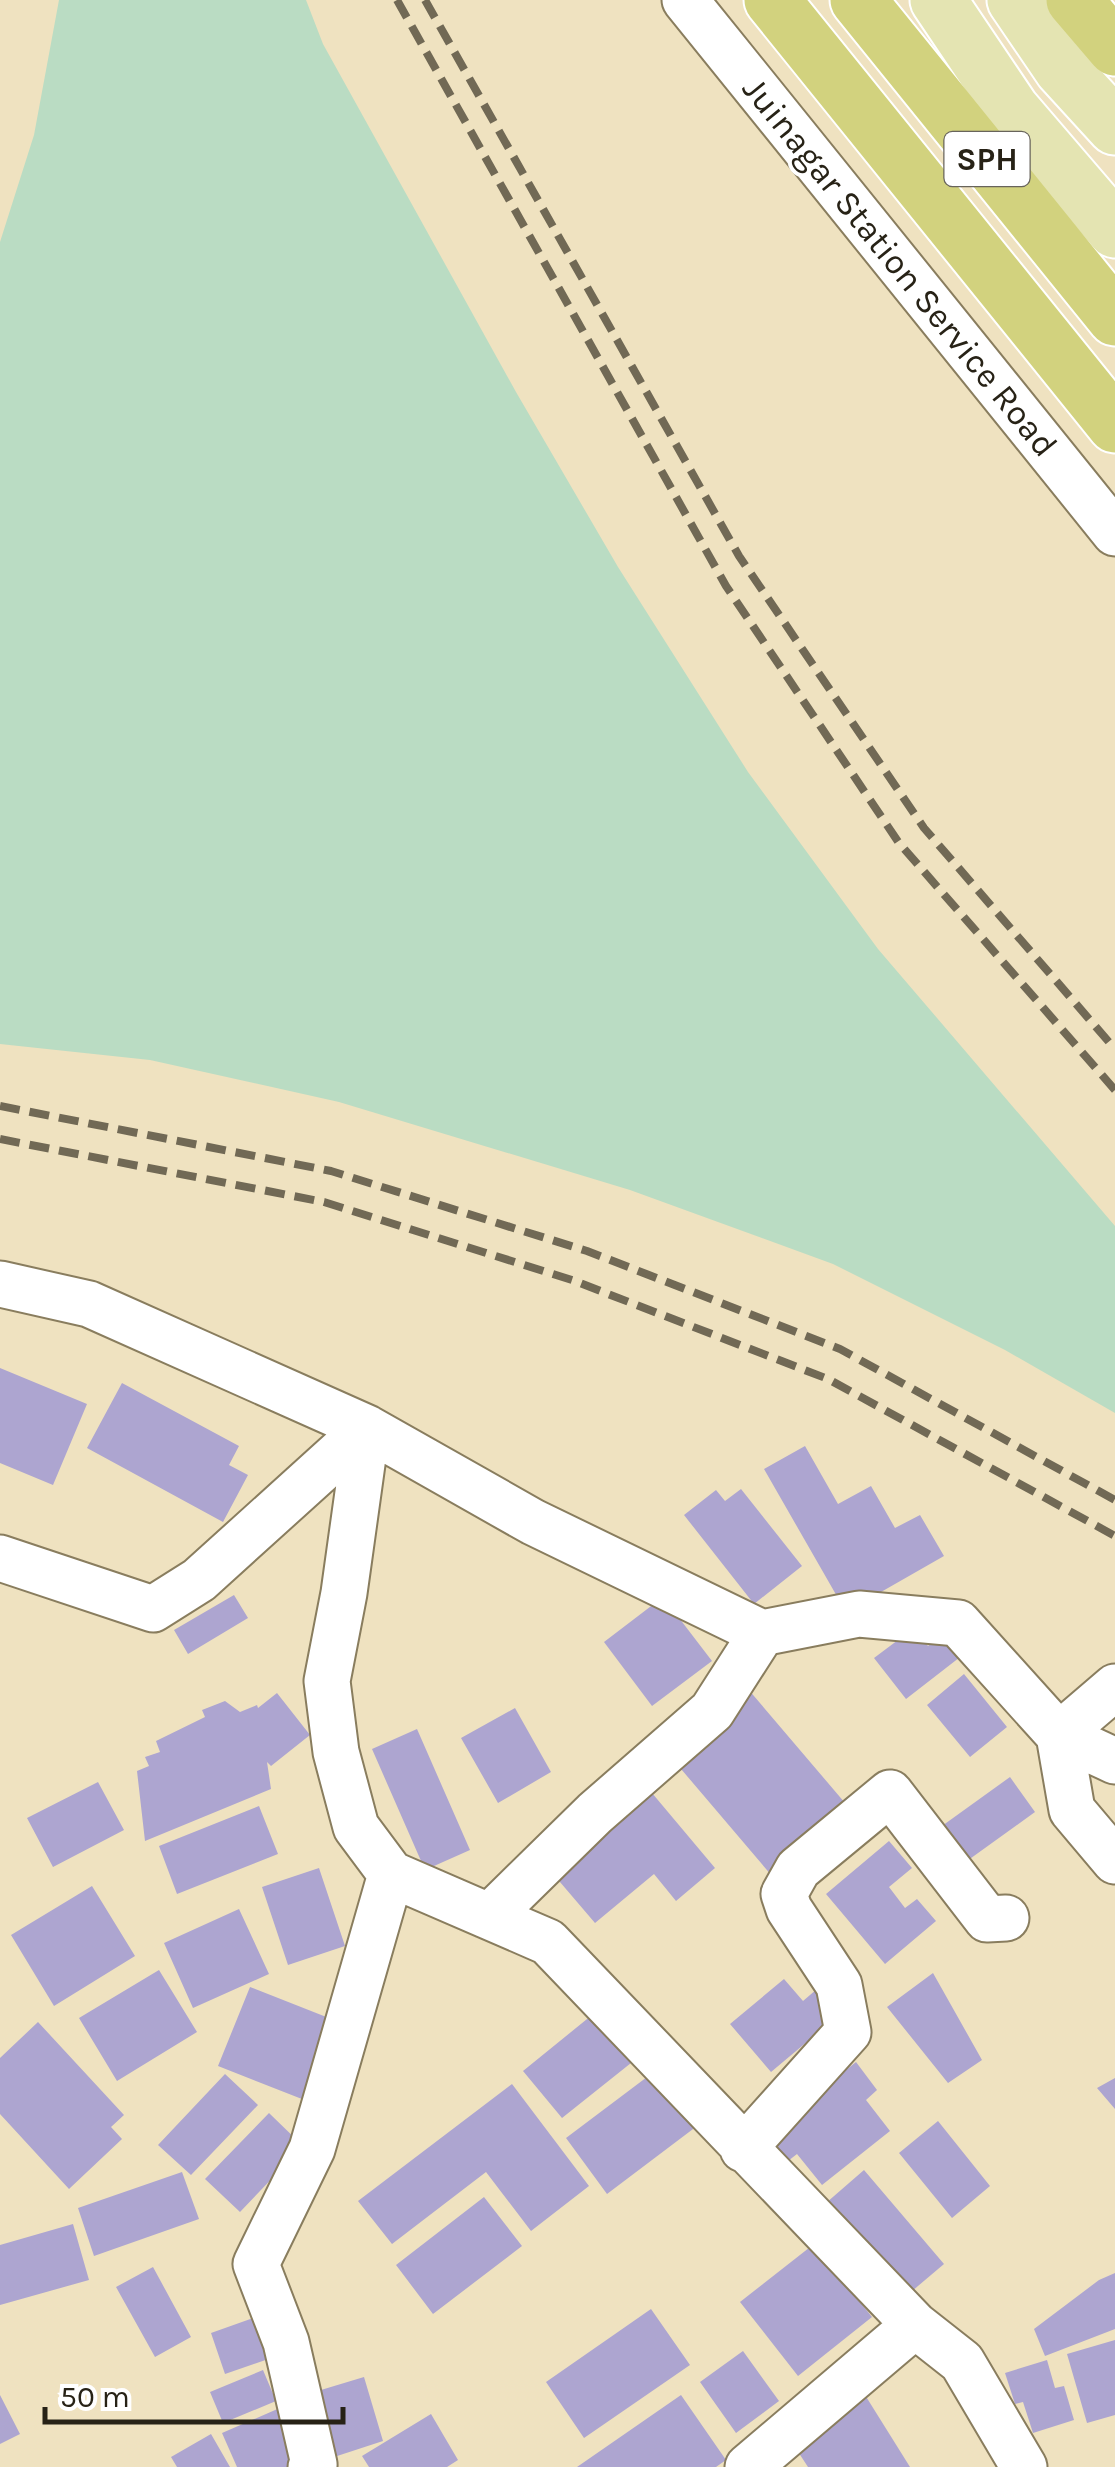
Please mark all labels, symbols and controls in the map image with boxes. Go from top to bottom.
street label: Juinagar Station Service Road [734,69,1066,465]
road number: SPH [944,132,1030,186]
scale bar [45,2362,342,2424]
text: 50 m [60,2379,130,2415]

